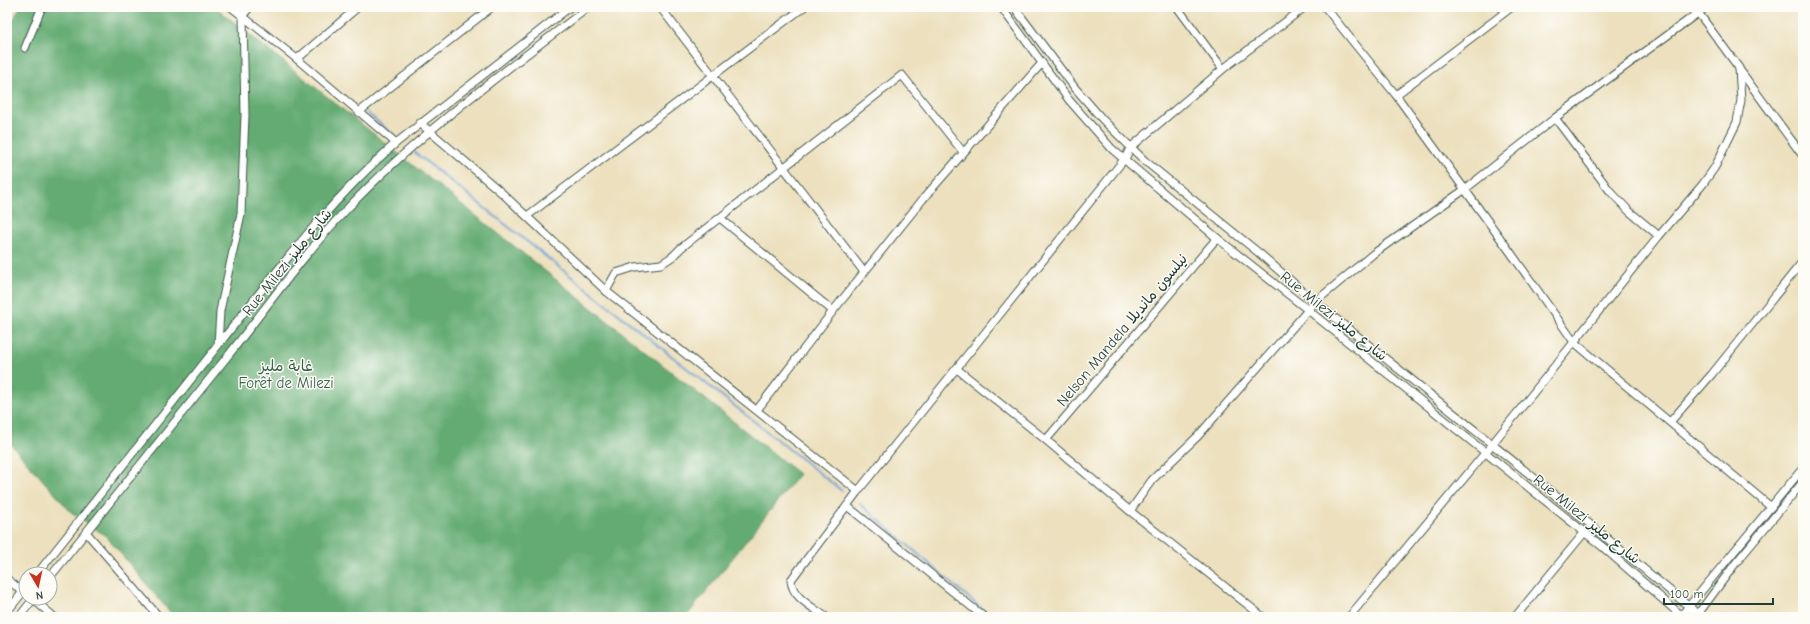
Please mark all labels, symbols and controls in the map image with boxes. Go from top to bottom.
street label: Rue Milezi شارع مليز [238,205,336,320]
street label: Nelson Mandela نيلسون مانديلا [1053,250,1191,410]
street label: Rue Milezi شارع مليز [1276,267,1391,365]
park label: غابة مليز Forêt de Milezi [238,357,334,392]
street label: Rue Milezi شارع مليز [1529,470,1644,568]
north arrow [18,566,58,606]
scale bar [1664,580,1773,606]
text: 100 m [1670,587,1703,601]
text: N [35,588,44,602]

